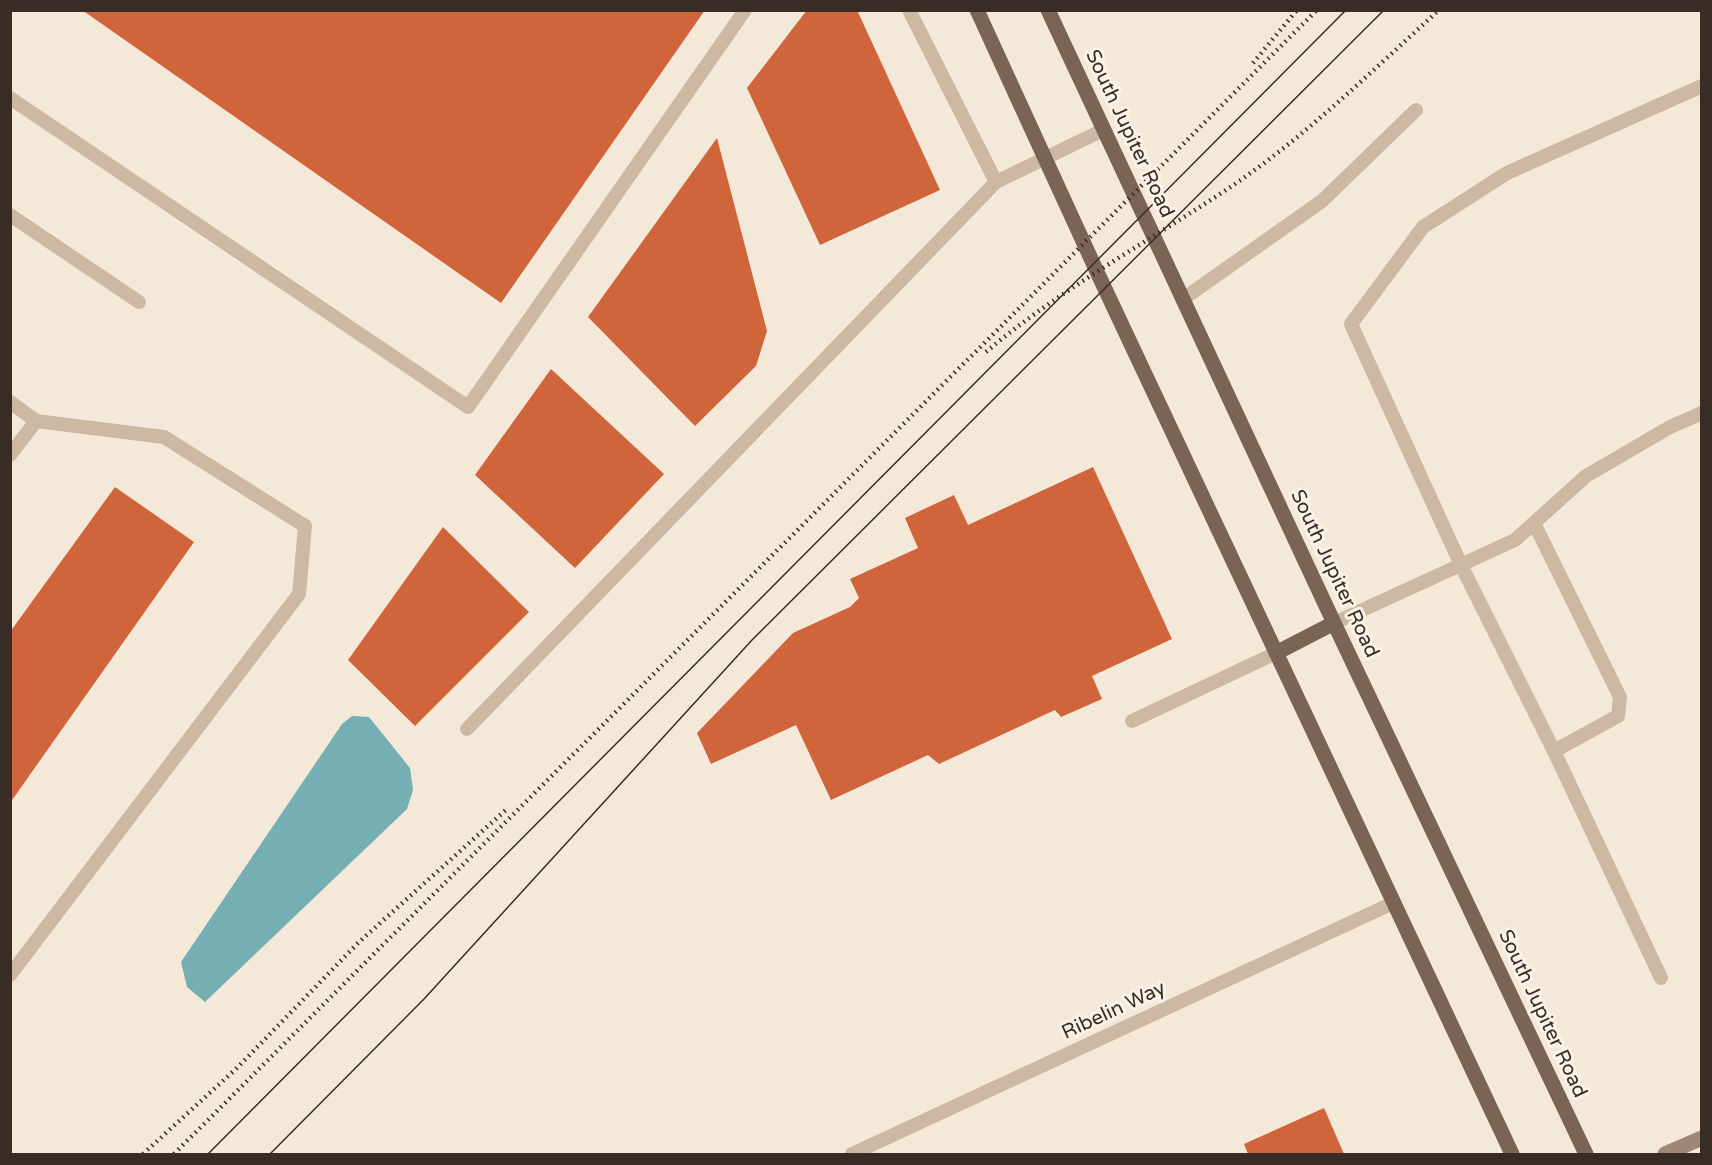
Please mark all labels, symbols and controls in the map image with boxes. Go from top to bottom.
street label: South Jupiter Road [1080,46,1178,222]
street label: South Jupiter Road [1285,486,1383,662]
street label: South Jupiter Road [1493,926,1591,1102]
street label: Ribelin Way [1058,977,1170,1045]

